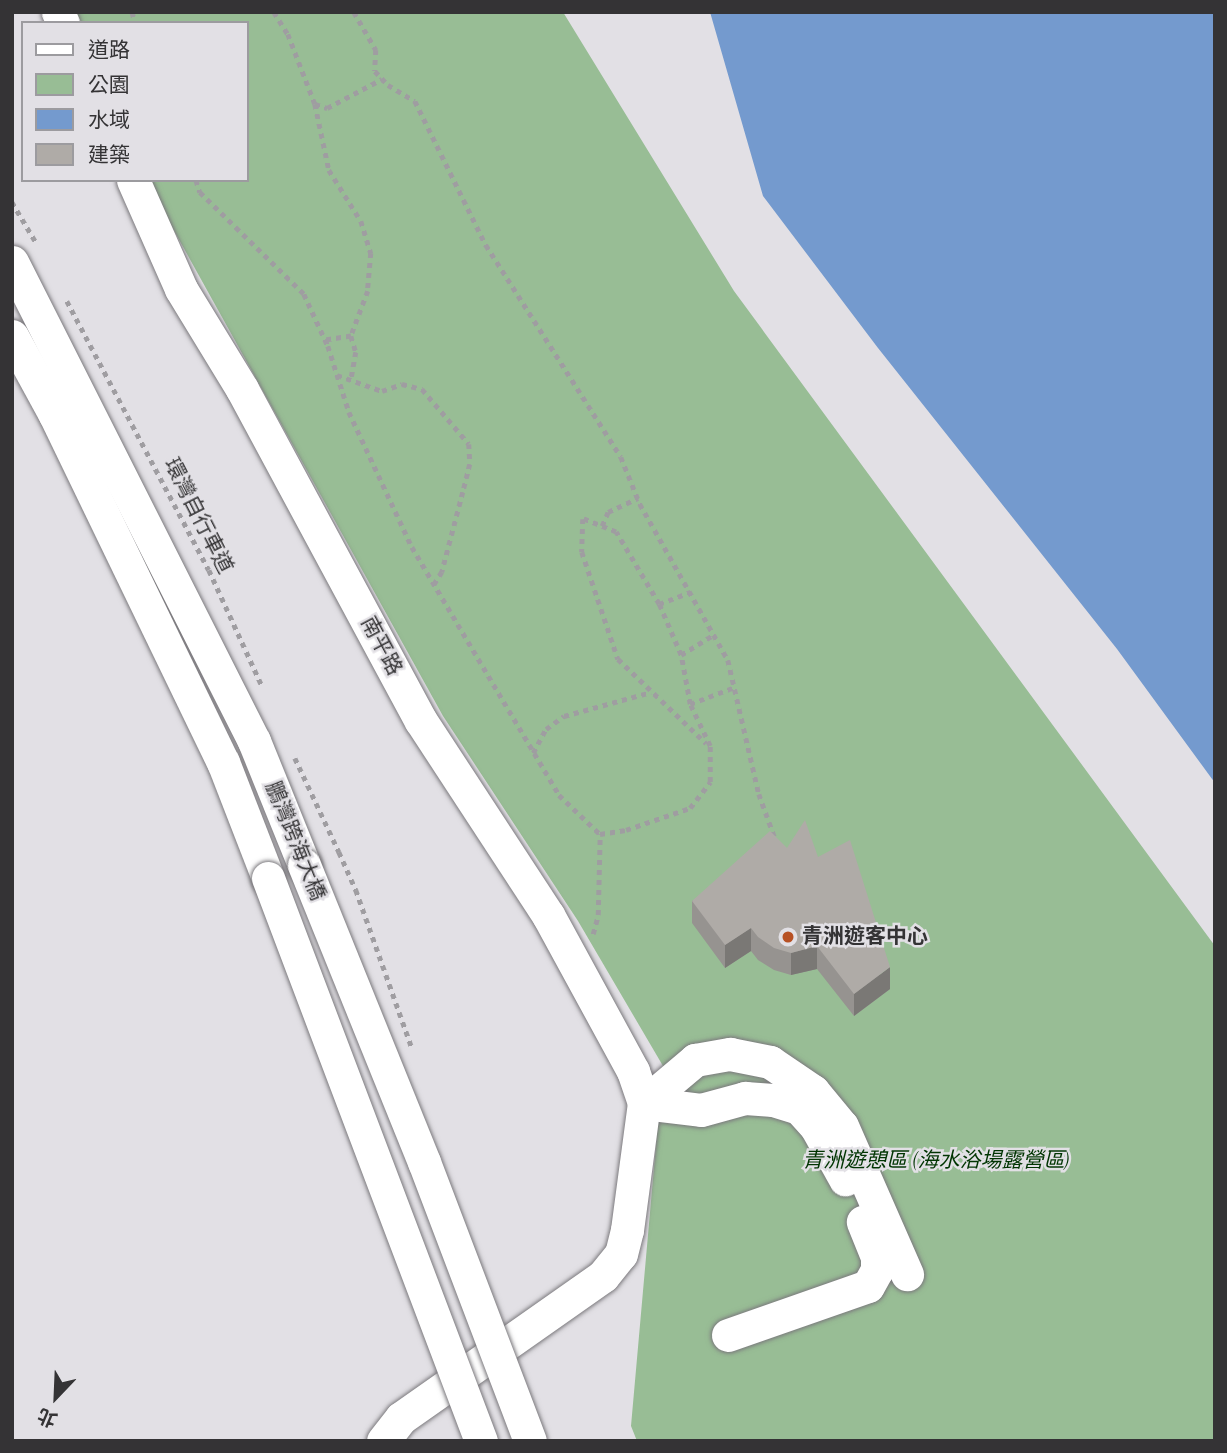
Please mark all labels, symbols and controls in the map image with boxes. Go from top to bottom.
legend [21,21,248,182]
text: 道路 [88,35,130,67]
text: 公園 [88,70,130,102]
text: 水域 [88,105,130,137]
text: 建築 [88,140,130,172]
street label: 環灣自行車道 [158,454,238,578]
street label: 南平路 [355,612,407,680]
street label: 鵬灣跨海大橋 [260,778,330,904]
place label: 青洲遊客中心 [802,924,928,950]
marker: 青洲遊客中心 [780,929,796,945]
park label: 青洲遊憩區 (海水浴場露營區) [802,1148,1070,1174]
north arrow [21,1362,91,1432]
text: 北 [33,1400,62,1434]

